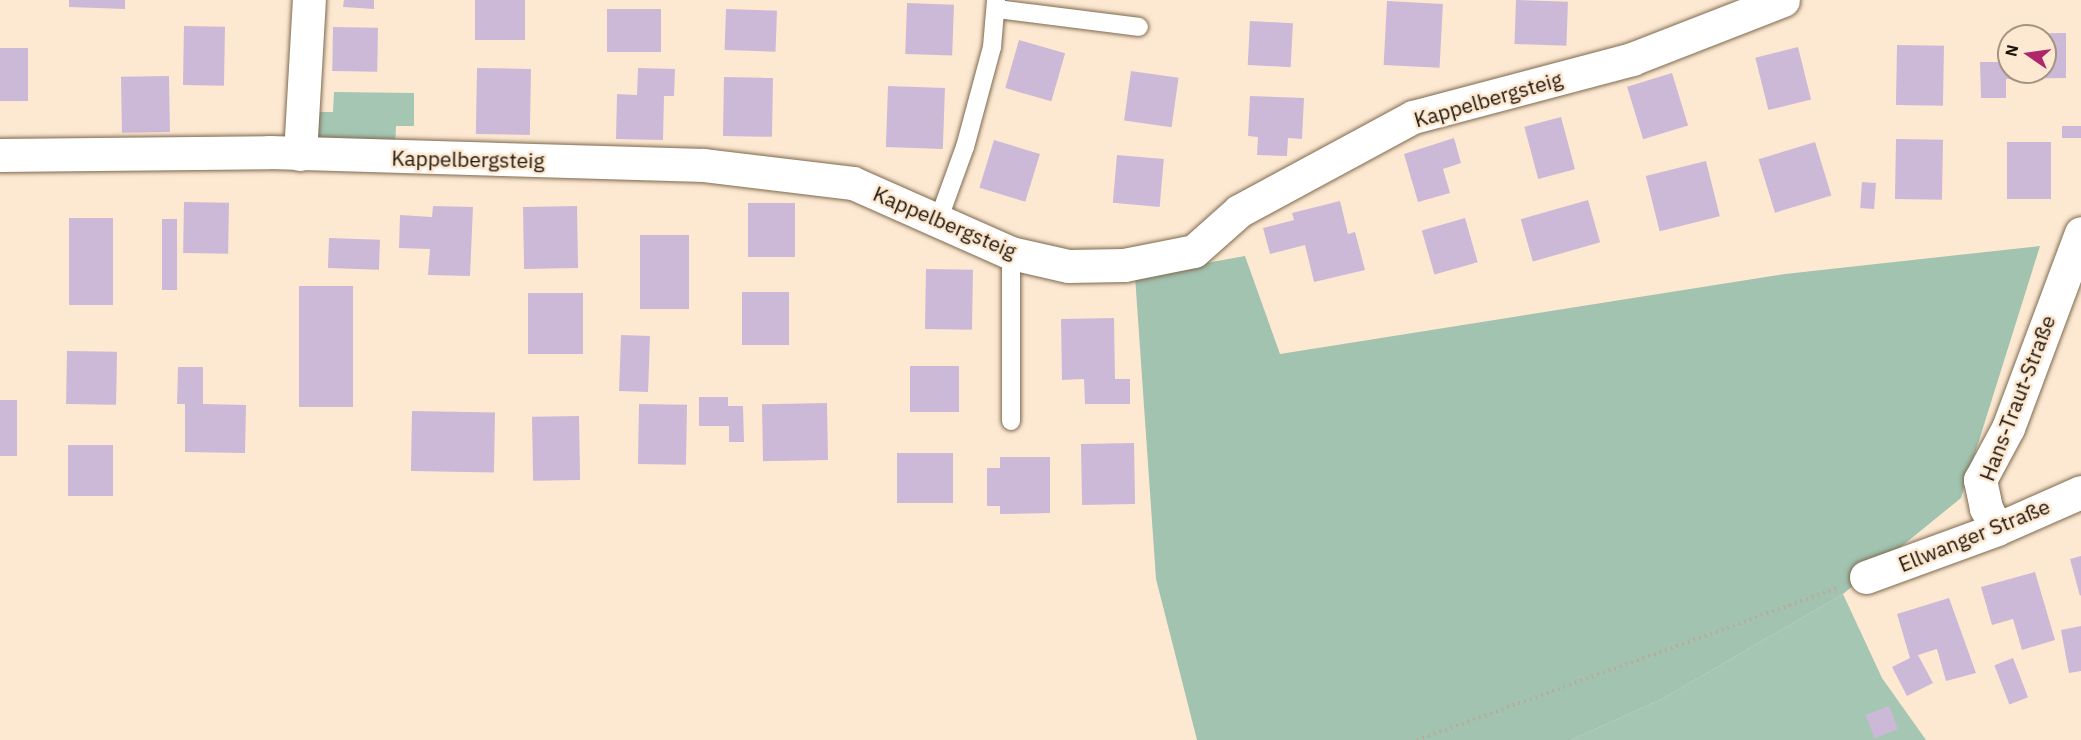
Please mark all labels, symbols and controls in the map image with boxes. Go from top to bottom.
north arrow [1997,24,2057,84]
text: N [2000,43,2022,58]
street label: Kappelbergsteig [1411,66,1565,132]
street label: Kappelbergsteig [391,145,545,173]
street label: Kappelbergsteig [870,180,1020,264]
street label: Hans-Traut-Straße [1974,312,2060,484]
street label: Ellwanger Straße [1895,493,2053,577]

